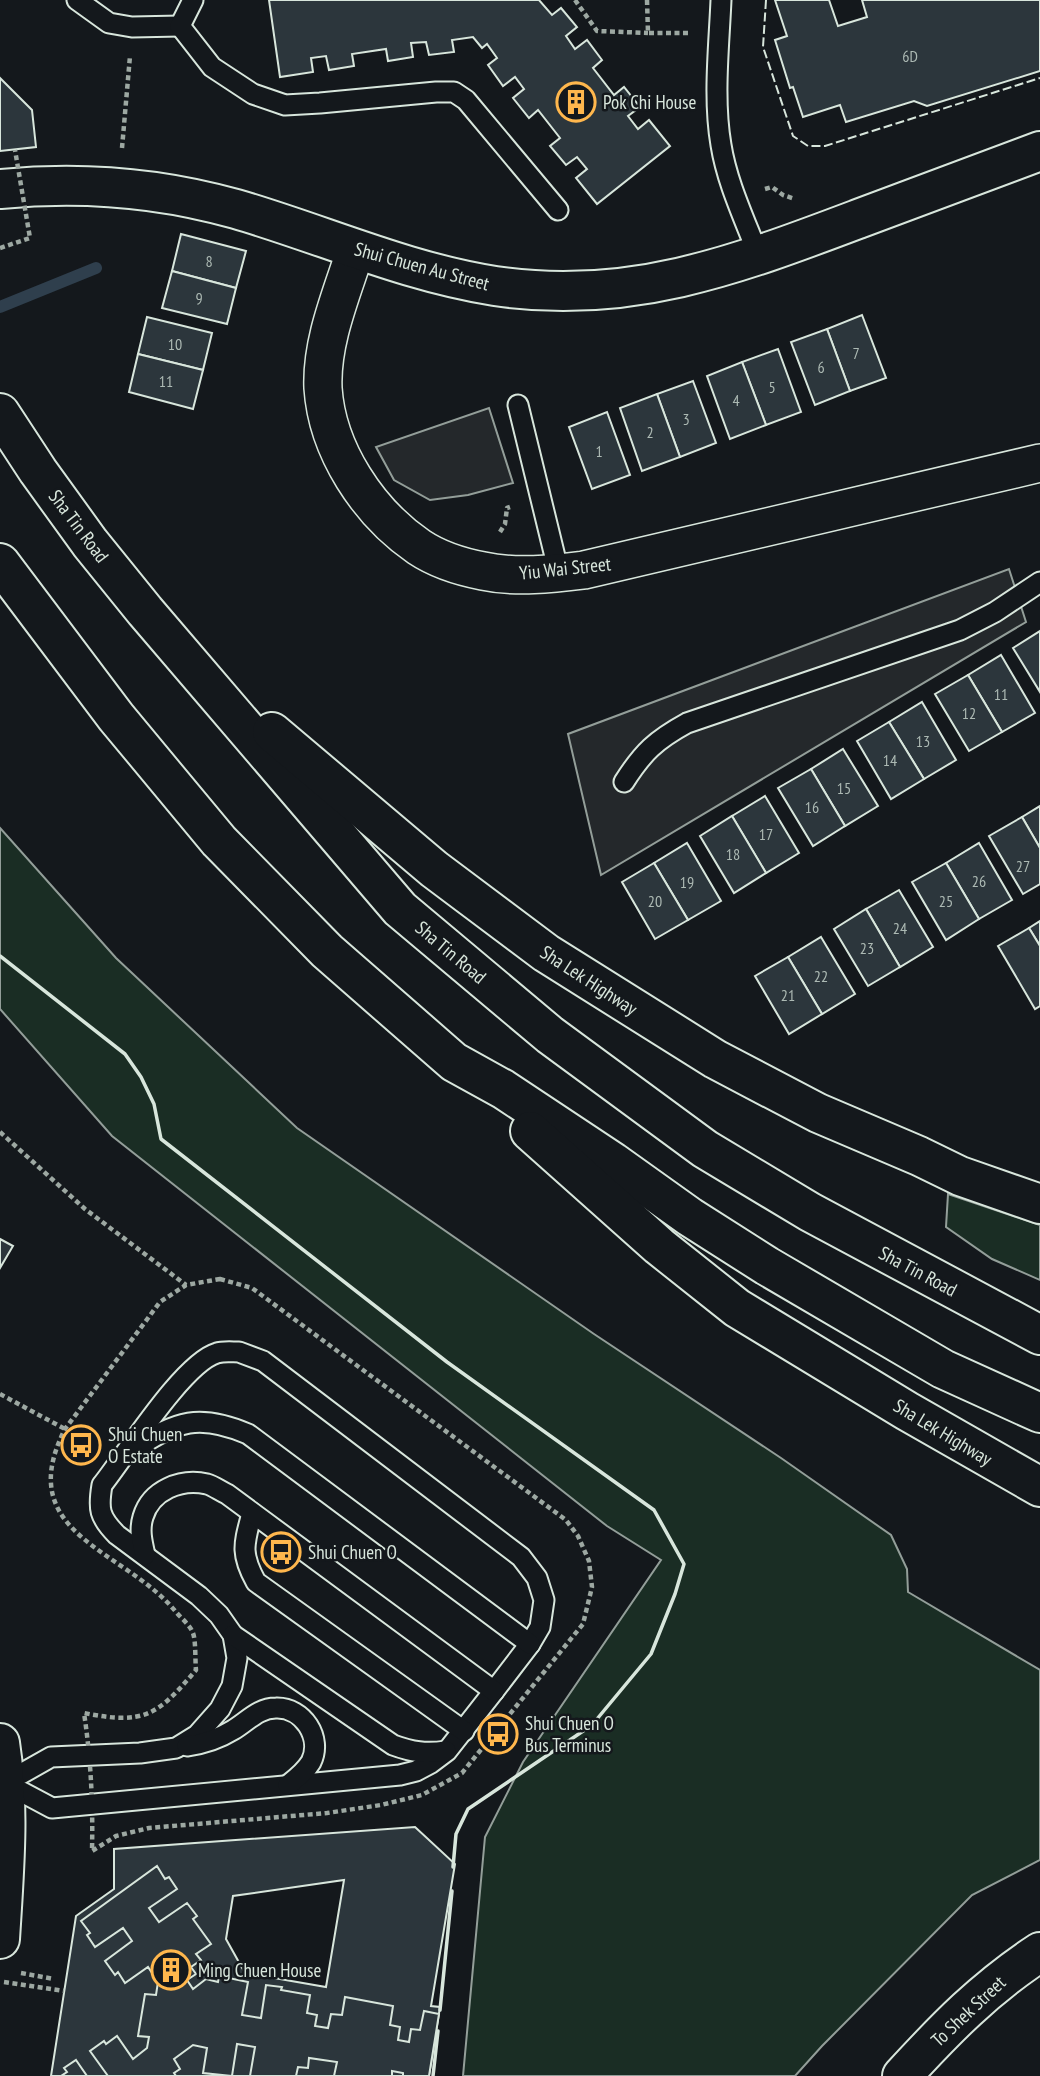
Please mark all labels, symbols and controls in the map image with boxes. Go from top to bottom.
house number: 6D [902,46,918,66]
building icon: Pok Chi House [555,81,597,123]
place label: Pok Chi House [603,90,696,114]
street label: Shui Chuen Au Street [352,236,493,296]
house number: 8 [205,251,213,271]
house number: 9 [195,288,203,308]
house number: 10 [168,334,182,354]
house number: 7 [852,343,860,363]
house number: 6 [817,357,825,377]
house number: 11 [159,371,173,391]
house number: 5 [768,377,776,397]
house number: 4 [732,390,740,410]
house number: 3 [682,409,690,429]
house number: 2 [646,422,654,442]
house number: 1 [595,441,603,461]
street label: Sha Tin Road [44,485,114,567]
street label: Yiu Wai Street [518,551,613,585]
house number: 11 [994,684,1008,704]
house number: 12 [962,703,976,723]
house number: 13 [916,731,930,751]
house number: 14 [883,750,897,770]
house number: 15 [837,778,851,798]
house number: 16 [805,797,819,817]
house number: 17 [759,824,773,844]
house number: 18 [726,844,740,864]
house number: 27 [1016,856,1030,876]
house number: 26 [972,871,986,891]
house number: 19 [680,872,694,892]
house number: 20 [648,891,662,911]
house number: 25 [939,891,953,911]
street label: Sha Tin Road [411,915,491,989]
house number: 24 [893,918,907,938]
house number: 23 [860,938,874,958]
street label: Sha Lek Highway [536,940,643,1021]
house number: 22 [814,966,828,986]
house number: 21 [781,985,795,1005]
street label: Sha Tin Road [875,1240,961,1302]
street label: Sha Lek Highway [889,1393,997,1471]
place label: Shui Chuen O Estate [108,1422,182,1468]
bus stop icon: Shui Chuen O Estate [60,1424,102,1466]
bus stop icon: Shui Chuen O [260,1531,302,1573]
place label: Shui Chuen O [308,1540,397,1564]
place label: Shui Chuen O Bus Terminus [525,1711,614,1757]
bus stop icon: Shui Chuen O Bus Terminus [477,1713,519,1755]
building icon: Ming Chuen House [150,1949,192,1991]
place label: Ming Chuen House [198,1958,321,1982]
street label: To Shek Street [926,1970,1011,2052]

